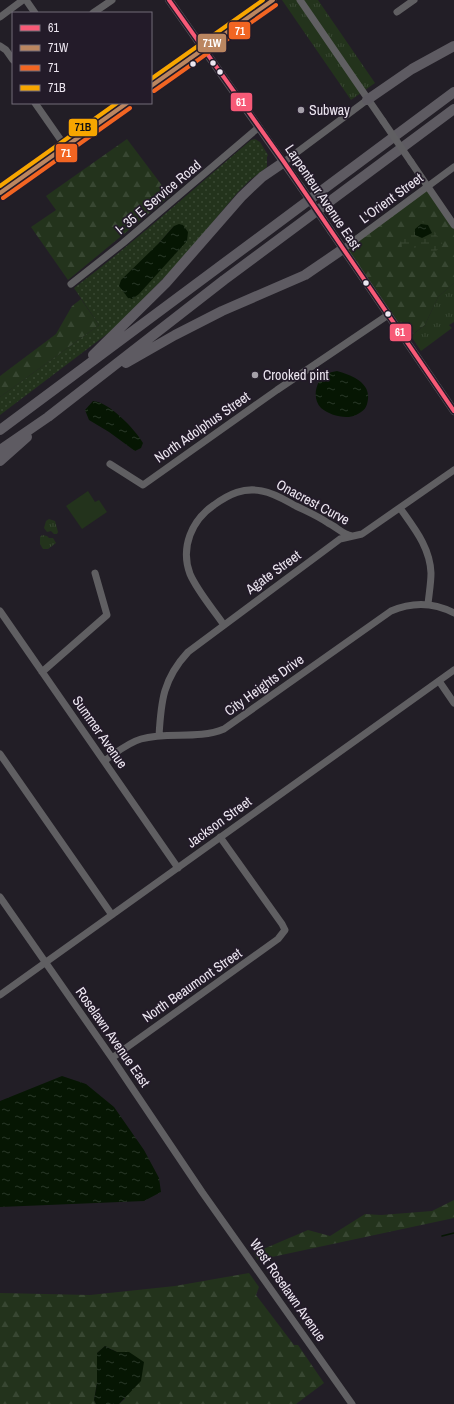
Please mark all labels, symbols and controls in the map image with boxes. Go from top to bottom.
legend [12,12,152,104]
text: 61 [48,20,59,36]
line badge: 71 [228,21,251,40]
text: 71 [235,24,245,38]
line badge: 71W [197,33,227,53]
text: 71W [203,36,222,50]
text: 71W [48,40,69,56]
unlabelled marker [208,58,218,68]
unlabelled marker [188,59,198,69]
text: 71 [48,60,59,76]
unlabelled marker [215,67,225,77]
text: 71B [48,80,66,96]
line badge: 61 [230,92,253,112]
text: 61 [236,95,246,109]
place label: Subway [309,101,350,119]
marker: Subway [296,105,306,115]
line badge: 71B [68,118,98,137]
text: 71B [75,120,92,134]
street label: Larpenteur Avenue East [281,141,365,253]
line badge: 71 [55,143,78,163]
text: 71 [61,146,71,160]
street label: I- 35 E Service Road [111,156,205,238]
street label: L'Orient Street [356,169,426,227]
unlabelled marker [361,278,371,288]
unlabelled marker [383,309,393,319]
line badge: 61 [389,323,412,342]
text: 61 [395,325,405,339]
place label: Crooked pint [263,366,329,384]
marker: Crooked pint [250,370,260,380]
street label: North Adolphus Street [151,387,253,467]
street label: Onacrest Curve [273,475,353,529]
street label: Agate Street [241,546,304,599]
street label: City Heights Drive [221,650,307,720]
street label: Summer Avenue [68,692,132,772]
street label: Jackson Street [183,792,255,852]
street label: North Beaumont Street [139,944,245,1026]
street label: Roselawn Avenue East [72,984,154,1090]
street label: West Roselawn Avenue [246,1235,330,1345]

